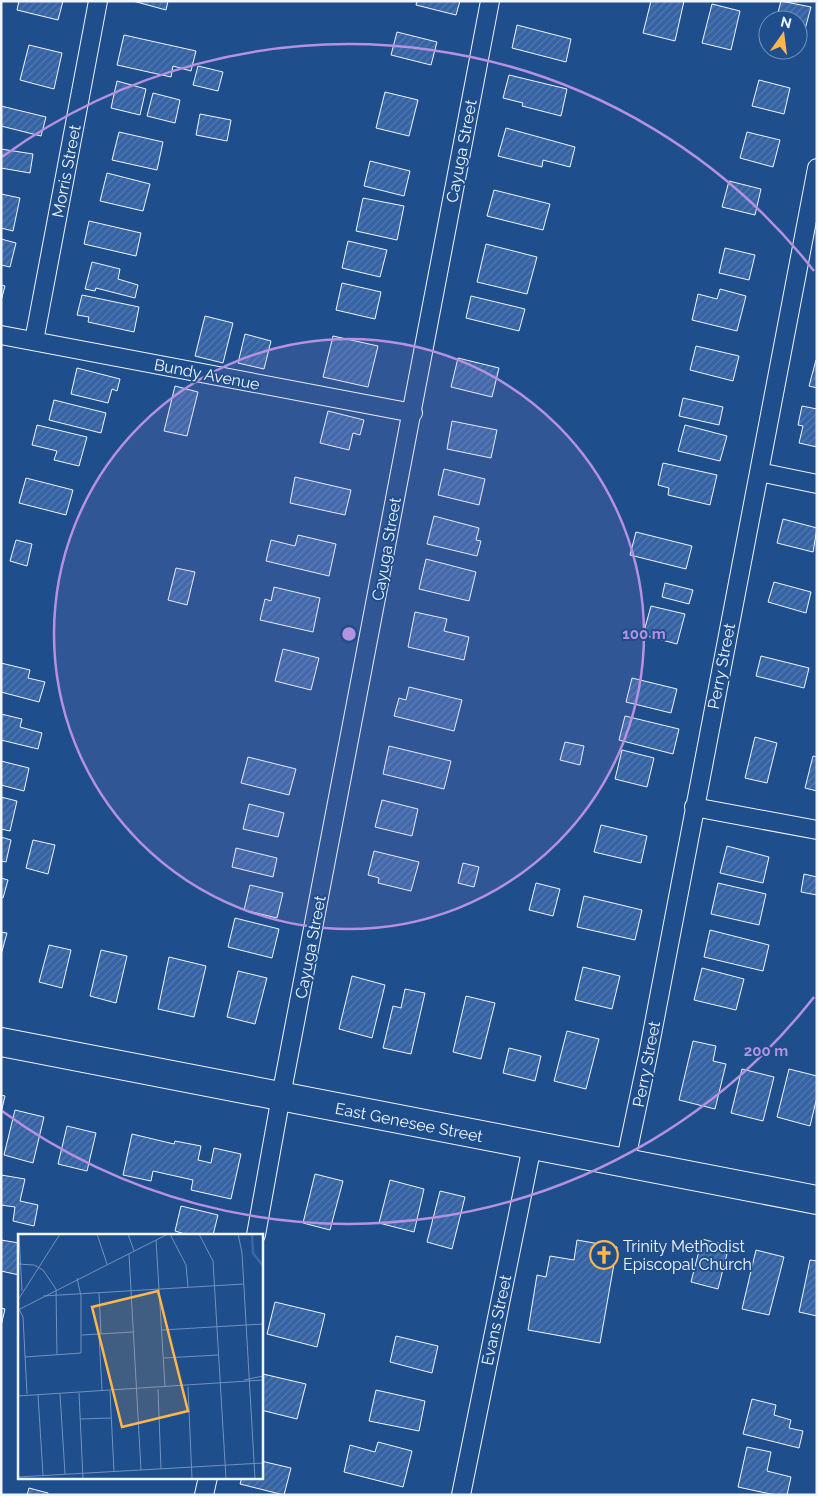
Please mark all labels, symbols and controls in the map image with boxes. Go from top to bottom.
north arrow [758,10,808,60]
text: N [779,13,793,31]
street label: Cayuga Street [442,97,481,204]
street label: Morris Street [48,122,85,219]
street label: Bundy Avenue [152,355,261,394]
street label: Cayuga Street [368,495,405,602]
street label: Perry Street [704,621,739,711]
centre of rings [340,625,358,643]
text: 100 m [622,625,666,643]
street label: Cayuga Street [291,893,330,1000]
street label: Perry Street [629,1019,664,1109]
text: 200 m [744,1042,788,1060]
street label: East Genesee Street [333,1099,485,1146]
inset map [18,1234,262,1478]
place label: Trinity Methodist Episcopal Church [623,1237,752,1274]
church icon: Trinity Methodist Episcopal Church [589,1240,619,1270]
street label: Evans Street [478,1273,515,1367]

